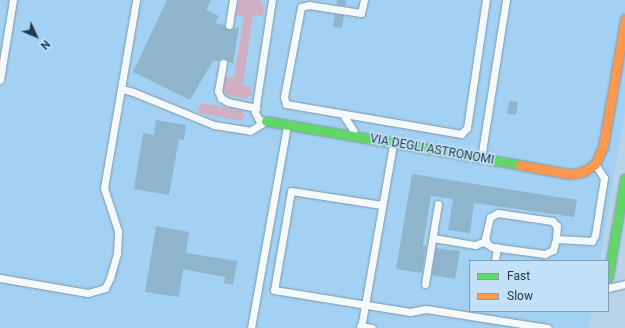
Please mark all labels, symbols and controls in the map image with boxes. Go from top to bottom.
north arrow [16,16,56,56]
text: N [38,37,52,52]
street label: VIA DEGLI ASTRONOMI [369,132,495,168]
legend [469,260,609,312]
text: Fast [507,269,530,283]
text: Slow [507,289,533,303]

